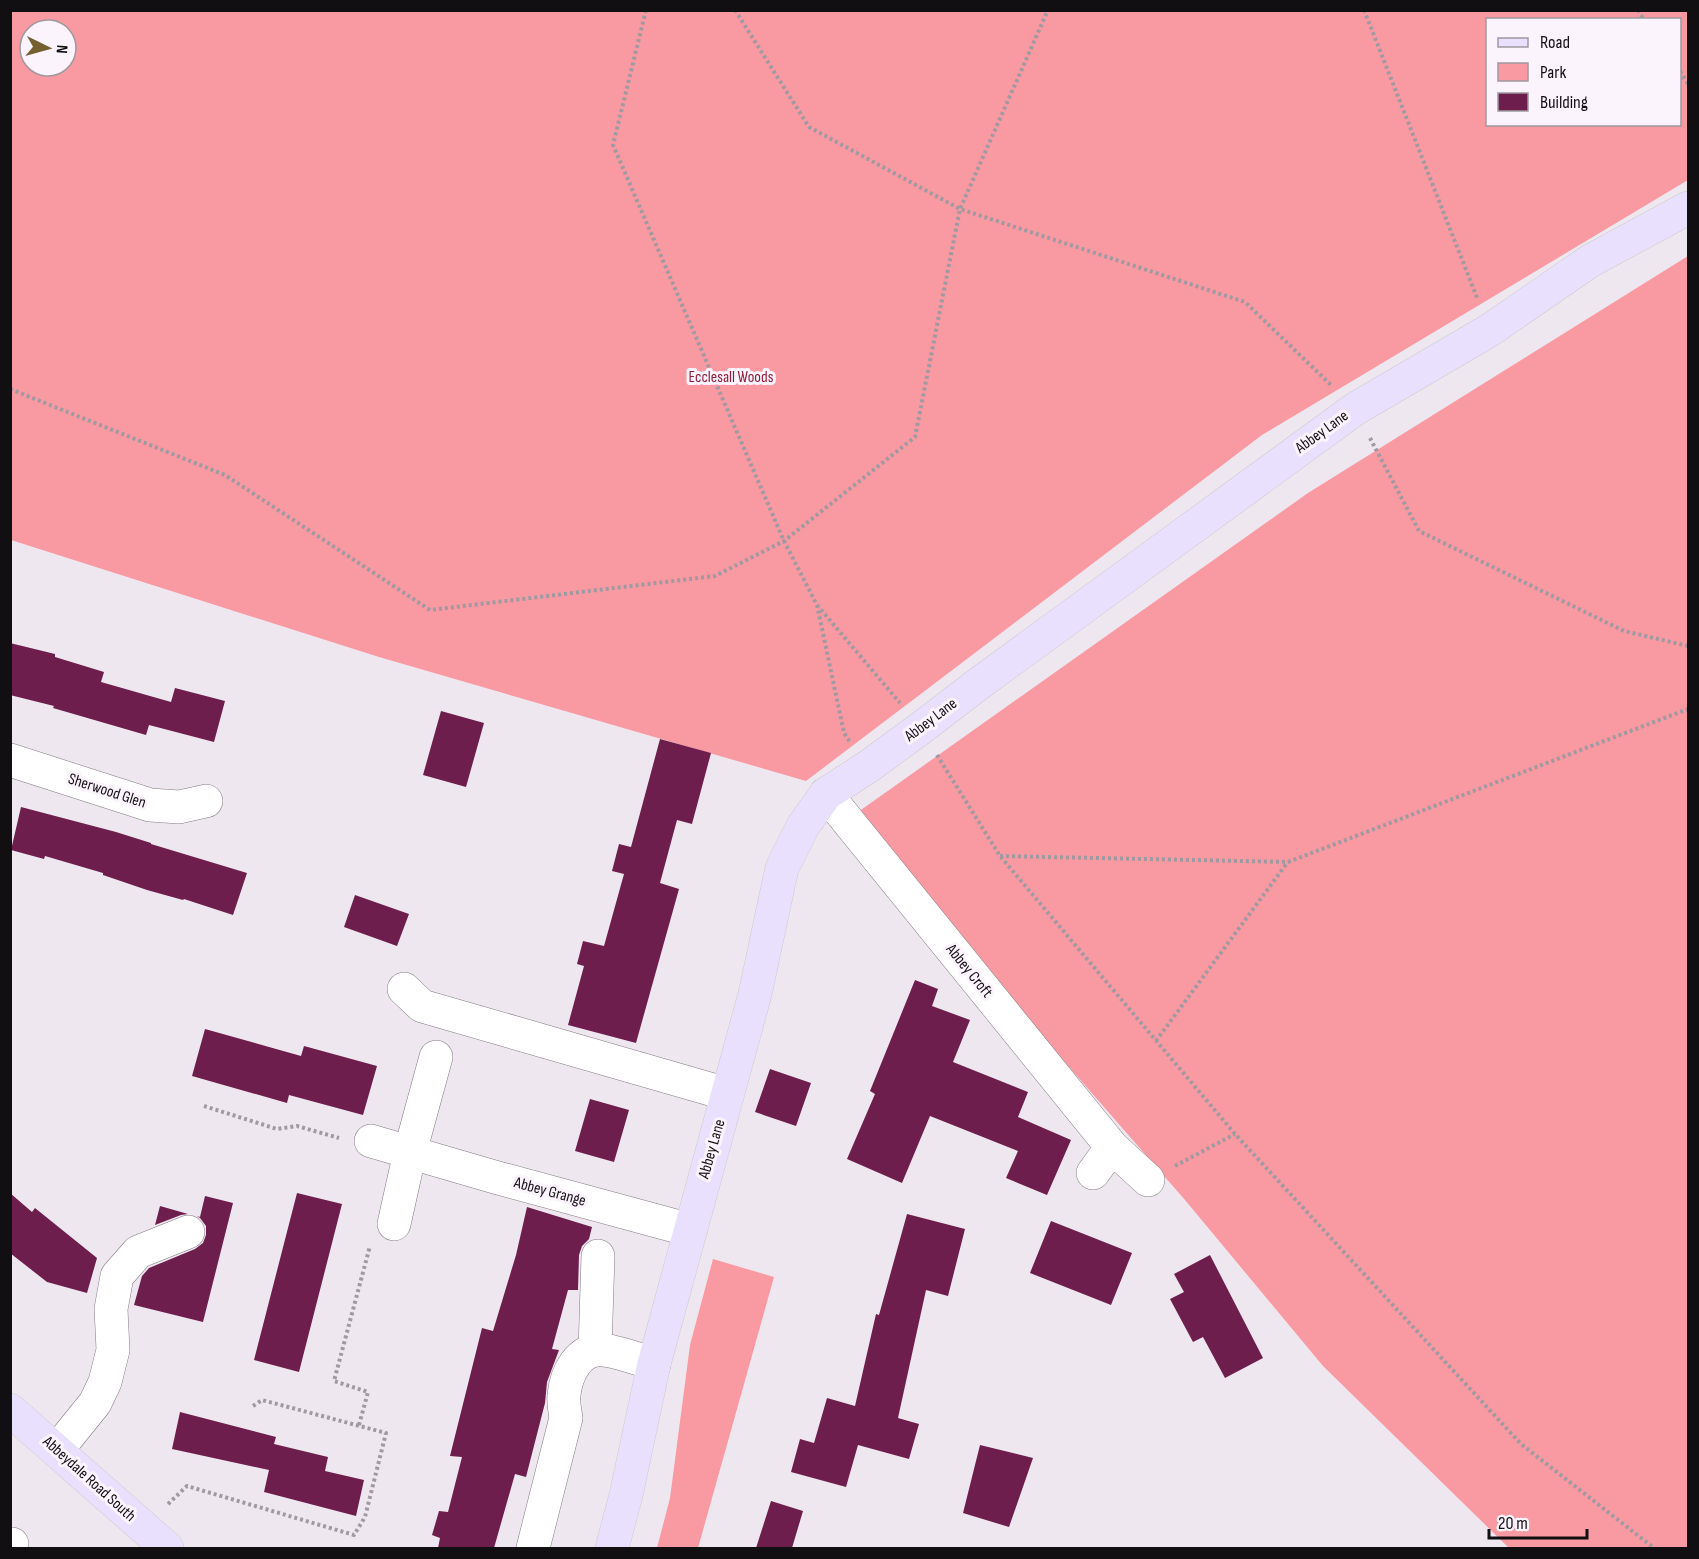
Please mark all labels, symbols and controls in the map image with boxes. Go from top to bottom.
north arrow [18,18,78,78]
legend [1486,18,1681,126]
text: Road [1540,32,1570,53]
text: N [52,44,71,54]
text: Park [1540,62,1566,83]
text: Building [1540,92,1588,113]
park label: Ecclesall Woods [689,368,774,387]
street label: Abbey Lane [1291,406,1352,458]
street label: Abbey Lane [900,694,961,746]
street label: Sherwood Glen [66,770,148,812]
street label: Abbey Croft [941,940,996,1002]
street label: Abbey Lane [694,1117,730,1182]
street label: Abbey Grange [511,1173,588,1211]
street label: Abbeydale Road South [38,1432,139,1526]
scale bar [1489,1502,1586,1540]
text: 20 m [1498,1513,1528,1534]

